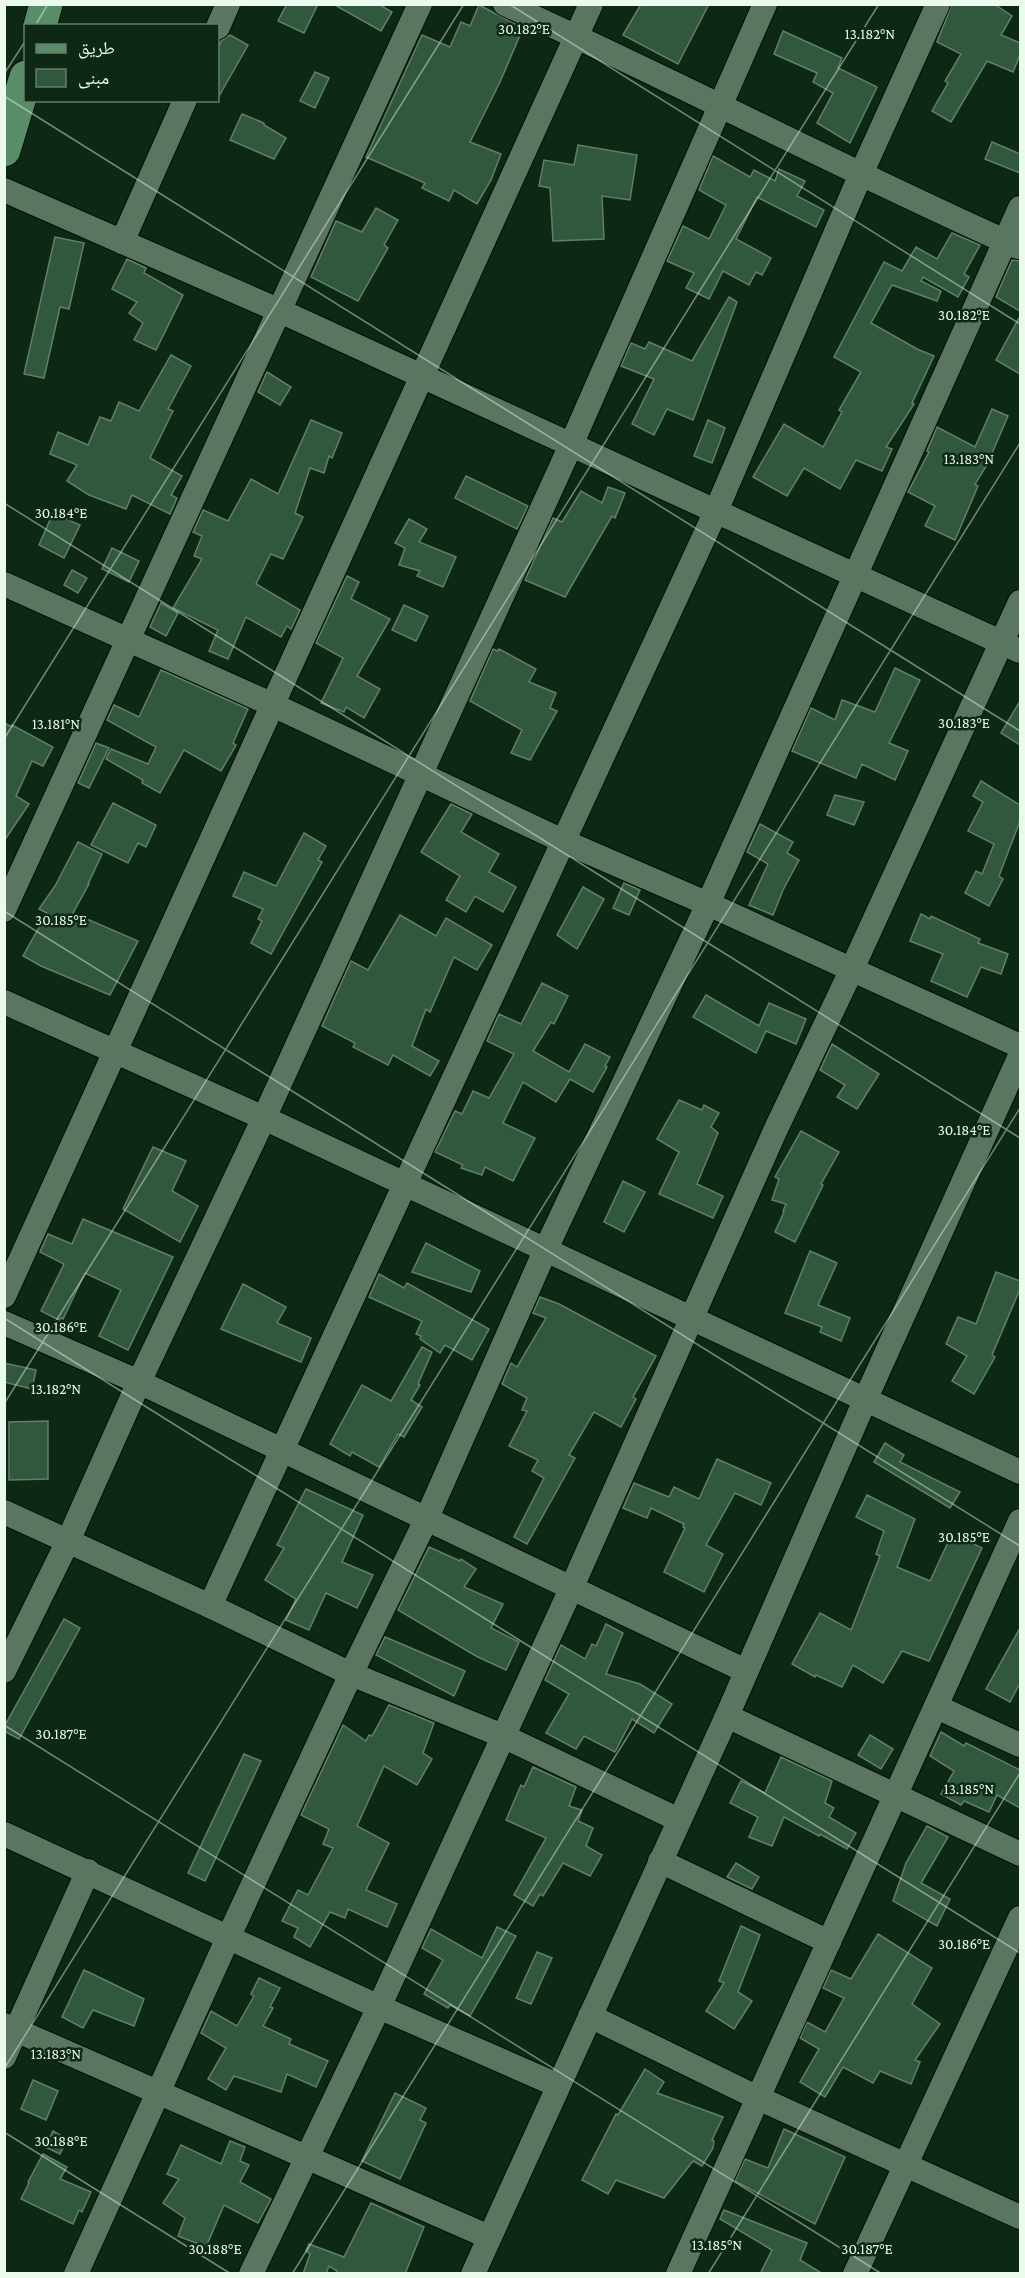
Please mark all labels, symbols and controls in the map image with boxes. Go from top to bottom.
text: 30.182°E [498,21,550,37]
legend [24,24,219,102]
text: 13.182°N [845,26,895,42]
text: طريق [78,38,115,59]
text: مبنى [78,68,109,89]
text: 30.182°E [938,307,990,323]
text: 13.183°N [944,451,994,467]
text: 30.184°E [35,505,87,521]
text: 30.183°E [938,715,990,731]
text: 13.181°N [32,716,80,732]
text: 30.185°E [35,912,87,928]
text: 30.184°E [938,1122,990,1138]
text: 30.186°E [35,1319,87,1335]
text: 13.182°N [31,1381,81,1397]
text: 30.185°E [938,1529,990,1545]
text: 30.187°E [35,1726,87,1742]
text: 13.185°N [944,1781,994,1797]
text: 30.186°E [938,1936,990,1952]
text: 13.183°N [31,2046,81,2062]
text: 30.188°E [34,2133,88,2149]
text: 13.185°N [692,2237,742,2253]
text: 30.188°E [188,2241,242,2257]
text: 30.187°E [841,2241,893,2257]

